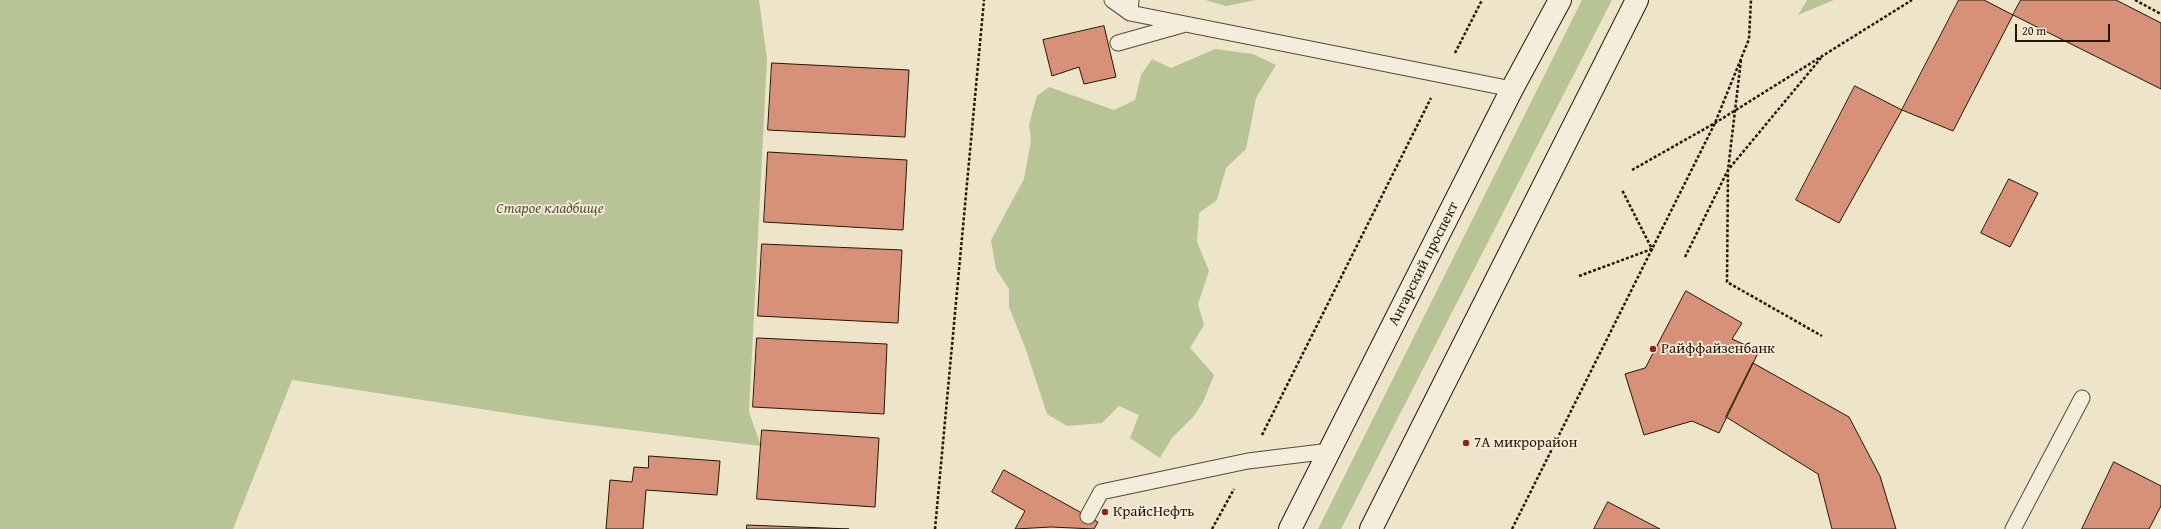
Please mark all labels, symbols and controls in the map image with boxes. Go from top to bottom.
scale bar [2017,16,2112,42]
text: 20 m [2022,22,2046,39]
street label: Ангарский проспект [1385,199,1463,329]
park label: Старое кладбище [496,200,604,218]
place label: Райффайзенбанк [1661,340,1775,358]
marker: Райффайзенбанк [1648,344,1658,354]
place label: 7А микрорайон [1474,434,1577,452]
marker: 7А микрорайон [1461,438,1471,448]
place label: КрайсНефть [1113,503,1194,521]
marker: КрайсНефть [1100,507,1110,517]

